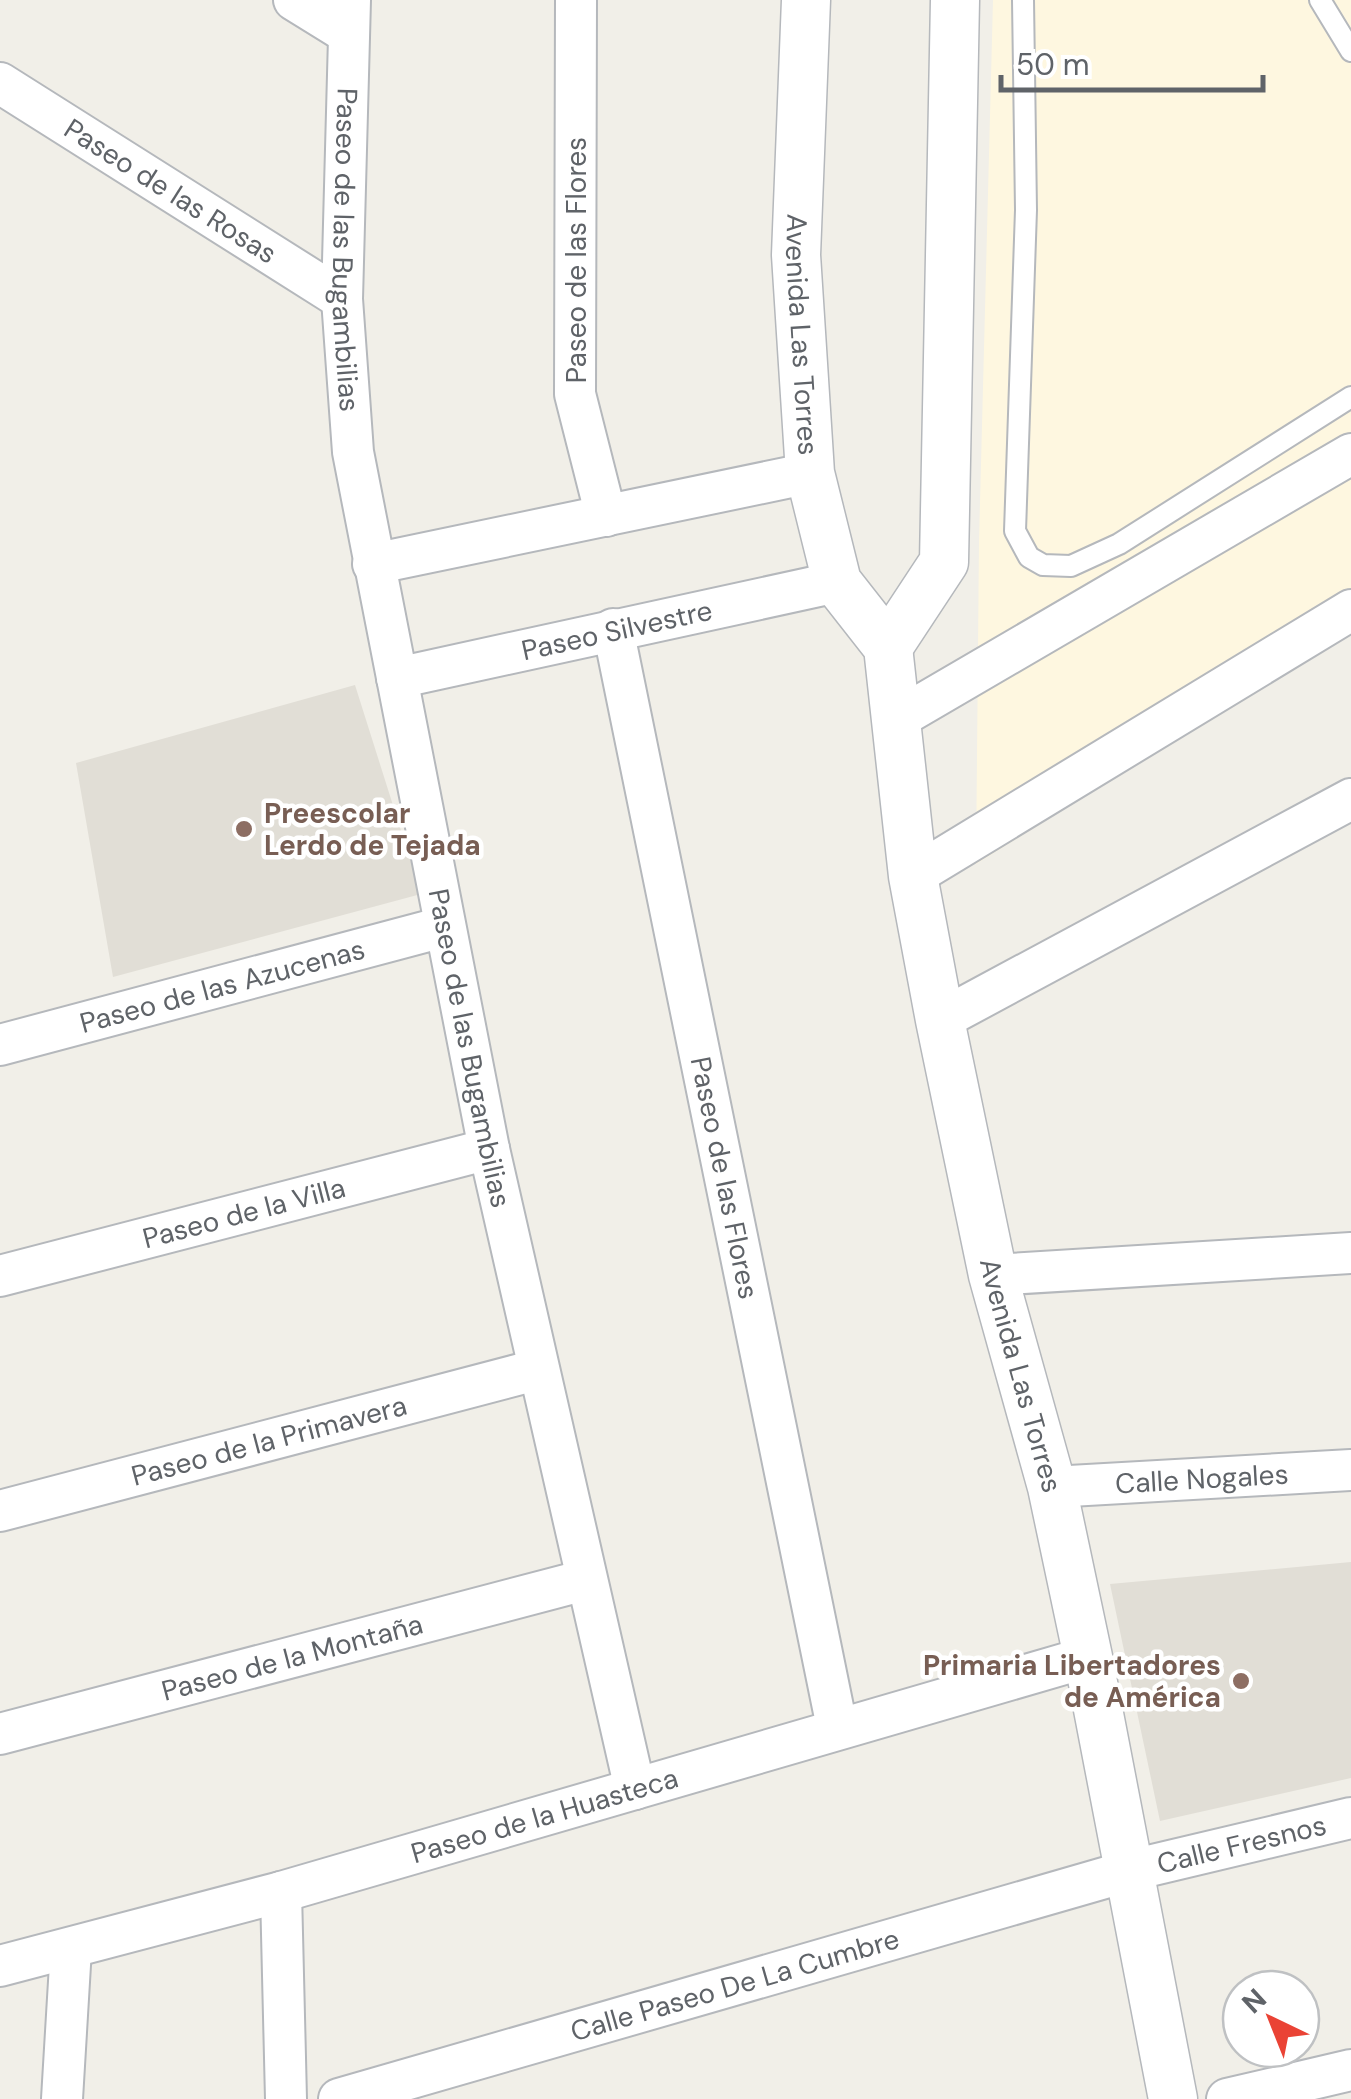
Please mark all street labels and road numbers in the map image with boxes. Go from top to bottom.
street label: Paseo de las Bugambilias [323,87,369,413]
street label: Paseo de las Rosas [58,110,284,272]
street label: Paseo de las Flores [558,137,595,383]
street label: Avenida Las Torres [777,213,827,456]
street label: Paseo Silvestre [518,591,716,669]
street label: Paseo de las Bugambilias [420,886,520,1211]
street label: Paseo de las Azucenas [76,930,369,1041]
street label: Paseo de las Flores [682,1053,768,1302]
street label: Paseo de la Villa [139,1169,349,1257]
street label: Avenida Las Torres [971,1255,1071,1497]
street label: Paseo de la Primavera [127,1386,411,1494]
street label: Calle Nogales [1114,1455,1289,1502]
street label: Paseo de la Montaña [158,1605,427,1709]
street label: Paseo de la Huasteca [407,1759,682,1872]
street label: Calle Fresnos [1153,1806,1330,1882]
street label: Calle Paseo De La Cumbre [566,1920,904,2050]

